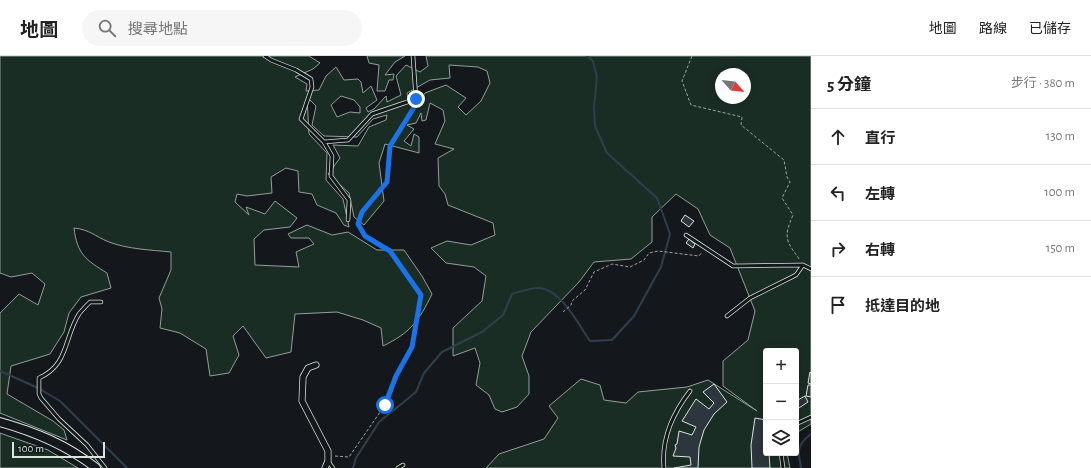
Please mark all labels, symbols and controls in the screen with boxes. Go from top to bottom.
search box [82,10,362,46]
icon: search [96,17,118,39]
text: 地圖 [20,21,58,40]
text: 搜尋地點 [128,22,188,37]
text: 地圖 [929,22,957,36]
text: 路線 [979,22,1007,36]
text: 已儲存 [1029,22,1071,36]
north arrow [715,68,751,104]
text: 5 分鐘 [827,76,871,93]
text: 步行 · 380 m [1011,77,1075,90]
route end [407,90,425,108]
icon: ahead [827,126,849,148]
text: 130 m [1046,130,1075,143]
text: 直行 [865,131,895,146]
icon: left [827,182,849,204]
text: 100 m [1044,186,1075,199]
text: 左轉 [865,187,895,202]
icon: right [827,238,849,260]
text: 150 m [1046,242,1075,255]
text: 右轉 [865,243,895,258]
icon: arrive [827,294,849,316]
text: 抵達目的地 [865,299,940,314]
map controls [763,348,799,456]
button: + [763,348,799,384]
button: − [763,384,799,420]
route start [376,396,394,414]
button: layers [763,420,799,456]
scale bar [12,440,105,459]
text: 100 m [18,443,44,454]

